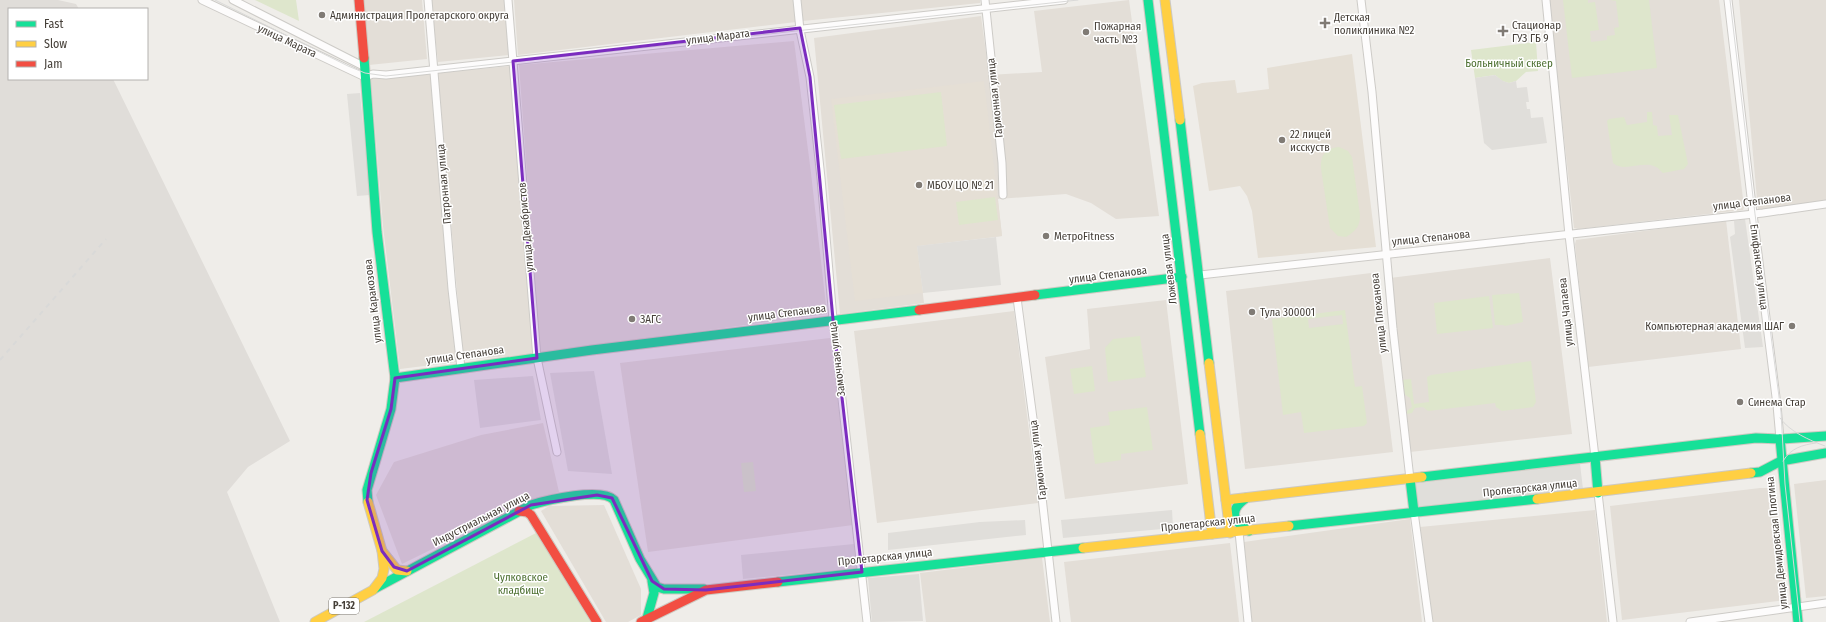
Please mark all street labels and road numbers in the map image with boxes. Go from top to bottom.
street label: улица Марата [255,22,319,60]
street label: улица Марата [686,27,750,47]
street label: Гармонная улица [984,57,1006,139]
street label: Патронная улица [434,143,454,225]
street label: улица Декабристов [516,182,536,272]
street label: улица Степанова [1712,191,1792,213]
street label: Епифанская улица [1747,223,1771,311]
street label: улица Степанова [1391,227,1471,249]
street label: Ложевая улица [1158,233,1180,305]
street label: улица Каракозова [361,258,385,344]
street label: улица Степанова [1068,264,1148,286]
street label: улица Плеханова [1368,272,1390,354]
street label: улица Чапаева [1556,277,1576,347]
street label: улица Степанова [747,302,827,324]
street label: Замочная улица [826,321,848,397]
street label: улица Степанова [425,343,505,367]
street label: Гармонная улица [1027,419,1049,501]
street label: улица Демидовская Плотина [1764,476,1790,610]
street label: Пролетарская улица [1482,477,1578,499]
street label: Индустриальная улица [430,489,532,549]
street label: Пролетарская улица [1160,512,1256,534]
street label: Пролетарская улица [837,546,933,568]
road number: Р-132 [329,598,359,614]

